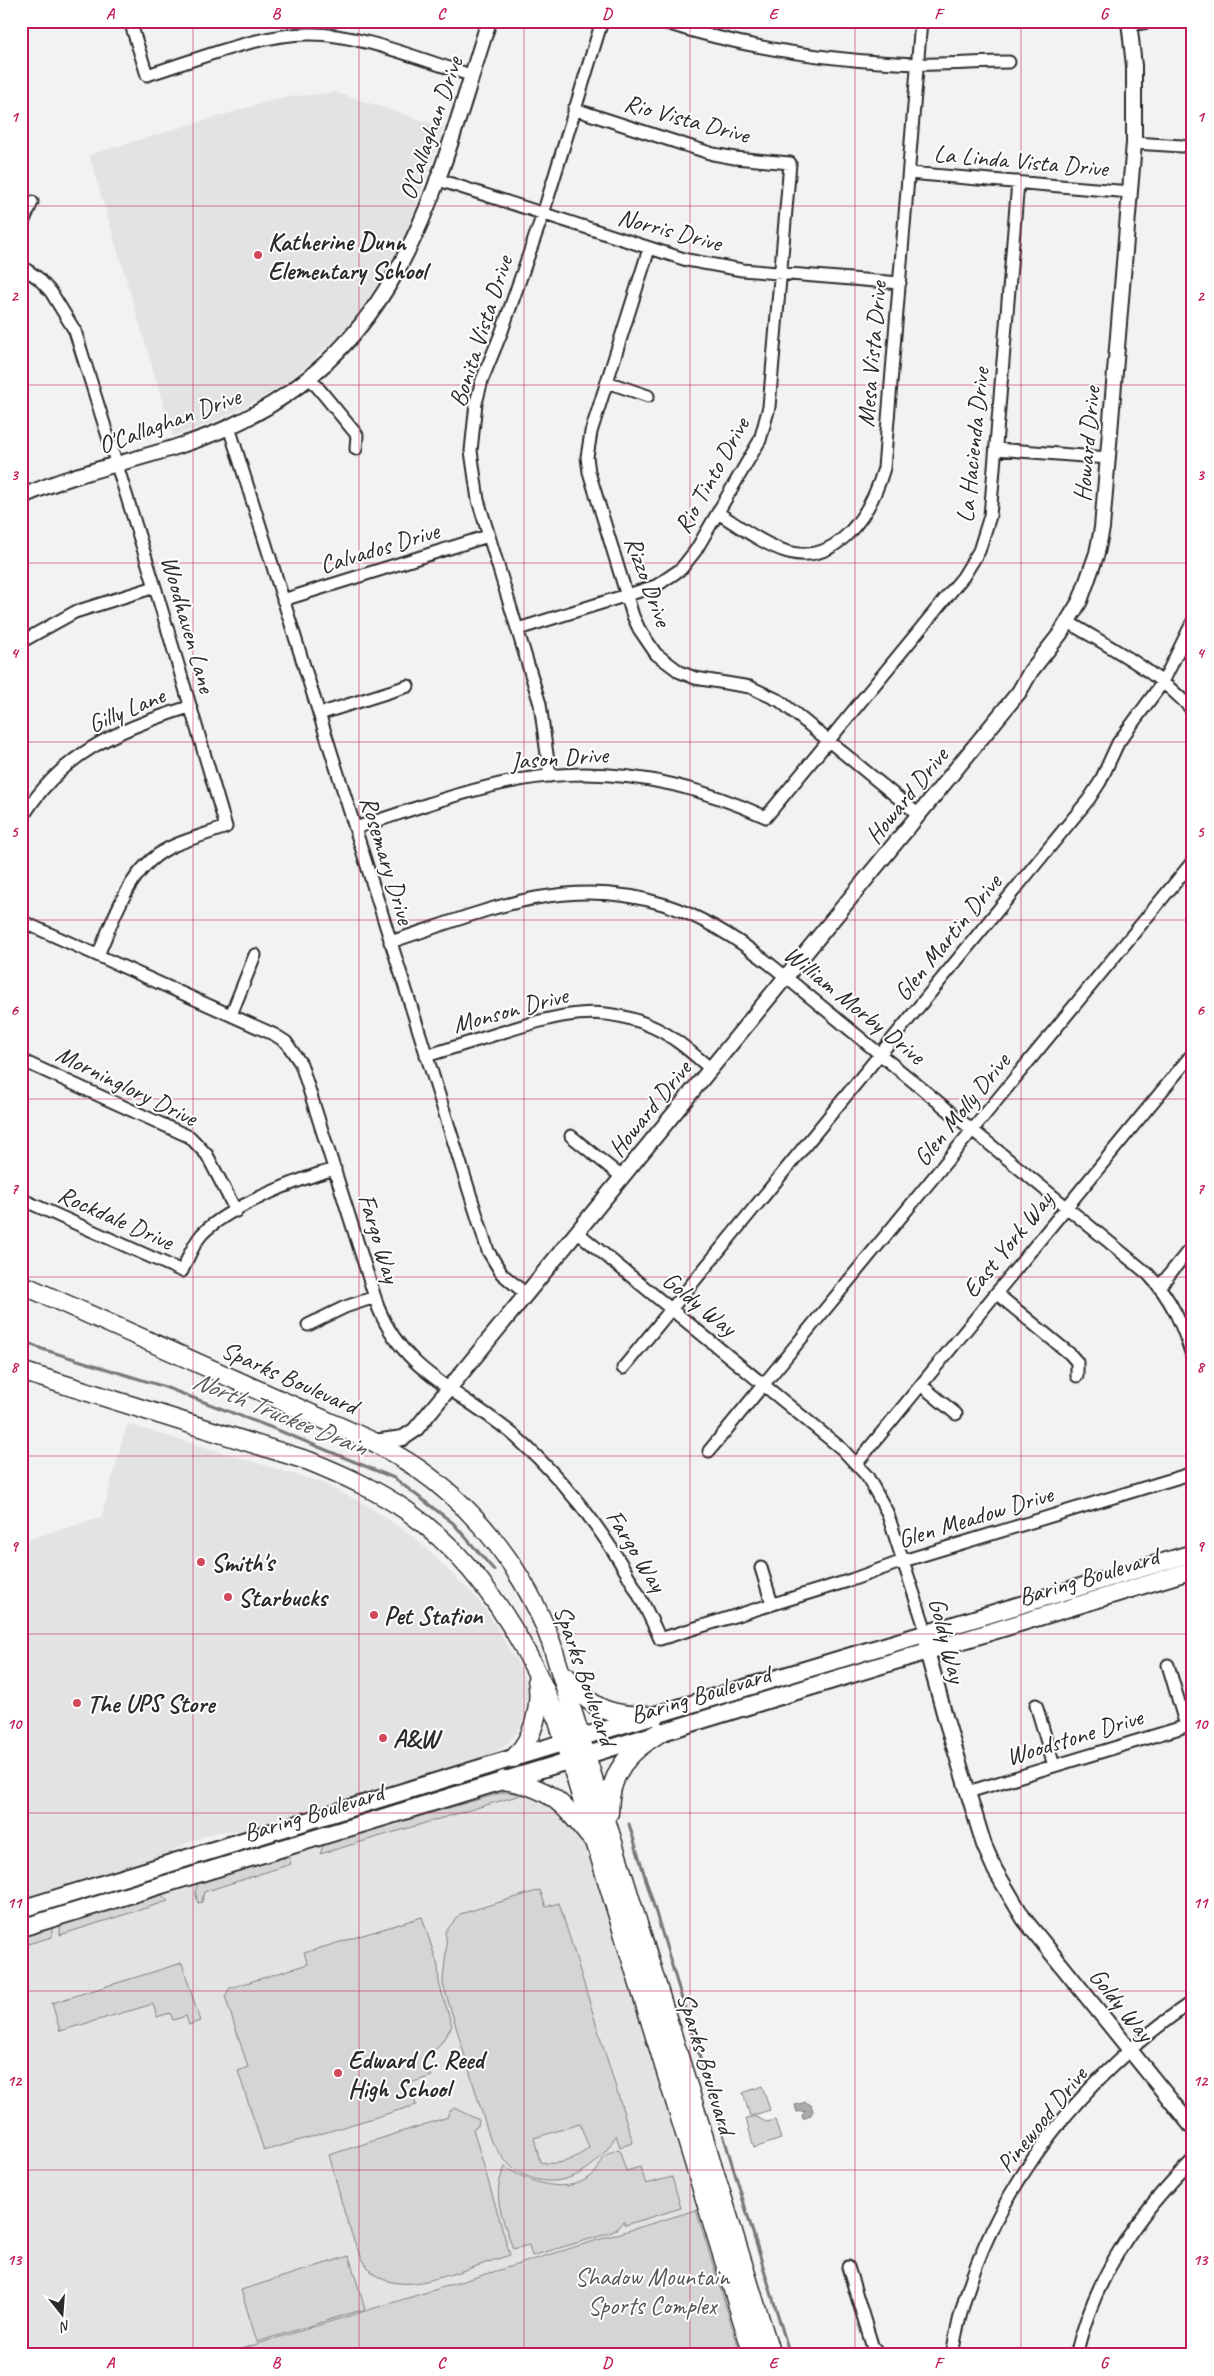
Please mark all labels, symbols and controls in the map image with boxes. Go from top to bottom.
text: A [106,4,116,24]
text: B [272,4,282,24]
text: C [437,4,447,24]
text: D [602,4,613,24]
text: E [769,4,780,24]
text: F [934,4,945,24]
text: G [1100,4,1110,24]
street label: O'Callaghan Drive [392,51,471,204]
street label: Rio Vista Drive [621,87,755,151]
text: 1 [10,107,19,127]
text: 1 [1196,107,1205,127]
street label: La Linda Vista Drive [933,137,1111,185]
street label: Norris Drive [614,201,727,260]
place label: Katherine Dunn Elementary School [268,226,431,287]
marker: Katherine Dunn Elementary School [252,249,264,261]
street label: Bonita Vista Drive [442,250,521,411]
street label: Mesa Vista Drive [850,278,894,428]
text: 2 [10,286,19,306]
text: 2 [1196,286,1205,306]
street label: La Hacienda Drive [949,364,997,524]
street label: O'Callaghan Drive [94,380,247,462]
street label: Howard Drive [1066,383,1108,503]
street label: Rio Tinto Drive [667,410,758,539]
text: 3 [10,465,19,485]
text: 3 [1196,465,1205,485]
street label: Calvados Drive [316,514,445,581]
street label: Rizzo Drive [617,532,680,632]
street label: Woodhaven Lane [153,552,223,698]
text: 4 [10,643,19,663]
text: 4 [1196,643,1205,663]
street label: Gilly Lane [83,679,171,740]
street label: Jason Drive [508,739,611,777]
street label: Howard Drive [858,739,957,850]
street label: Rosemary Drive [352,792,422,930]
text: 5 [11,822,20,842]
text: 5 [1197,822,1206,842]
street label: Glen Martin Drive [887,866,1010,1008]
street label: William Morby Drive [777,938,933,1073]
street label: Monson Drive [449,979,573,1041]
text: 6 [10,1000,19,1020]
text: 6 [1196,1000,1205,1020]
street label: Morninglory Drive [51,1038,204,1135]
street label: Glen Molly Drive [906,1045,1018,1173]
street label: Howard Drive [601,1052,700,1163]
street label: Rockdale Drive [53,1178,180,1258]
text: 7 [10,1179,19,1199]
text: 7 [1196,1179,1205,1199]
street label: East York Way [955,1184,1061,1304]
street label: Fargo Way [350,1190,408,1289]
street label: Goldy Way [656,1264,745,1345]
street label: Sparks Boulevard [216,1334,366,1424]
text: 8 [10,1357,19,1377]
text: 8 [1196,1357,1205,1377]
water label: North Truckee Drain [188,1364,374,1464]
street label: Glen Meadow Drive [894,1478,1058,1556]
street label: Fargo Way [598,1503,675,1600]
text: 9 [10,1536,19,1556]
text: 9 [1196,1536,1205,1556]
street label: Baring Boulevard [1014,1539,1166,1613]
place label: Smith's [211,1547,276,1579]
marker: Smith's [195,1556,207,1568]
place label: Starbucks [238,1582,329,1614]
marker: Starbucks [222,1591,234,1603]
street label: Goldy Way [921,1595,974,1688]
place label: Pet Station [384,1600,484,1632]
street label: Sparks Boulevard [546,1601,625,1753]
marker: Pet Station [368,1609,380,1621]
street label: Baring Boulevard [626,1657,778,1731]
place label: The UPS Store [87,1688,216,1720]
marker: The UPS Store [71,1697,83,1709]
street label: Woodstone Drive [1002,1700,1148,1773]
text: 10 [7,1714,23,1734]
text: 10 [1193,1714,1209,1734]
place label: A&W [393,1723,443,1755]
marker: A&W [377,1732,389,1744]
street label: Baring Boulevard [239,1775,391,1849]
text: 11 [7,1893,23,1913]
text: 11 [1193,1893,1209,1913]
street label: Goldy Way [1082,1961,1162,2050]
street label: Sparks Boulevard [669,1989,744,2142]
place label: Edward C. Reed High School [348,2044,488,2105]
street label: Pinewood Drive [989,2059,1095,2179]
marker: Edward C. Reed High School [332,2067,344,2079]
text: 12 [7,2071,23,2091]
text: 12 [1193,2071,1209,2091]
text: 13 [7,2250,23,2270]
text: 13 [1193,2250,1209,2270]
park label: Shadow Mountain Sports Complex [575,2261,731,2322]
north arrow [38,2288,88,2338]
text: N [57,2317,72,2336]
text: A [106,2353,116,2373]
text: B [272,2353,282,2373]
text: C [437,2353,447,2373]
text: D [602,2353,613,2373]
text: E [769,2353,780,2373]
text: F [934,2353,945,2373]
text: G [1100,2353,1110,2373]

